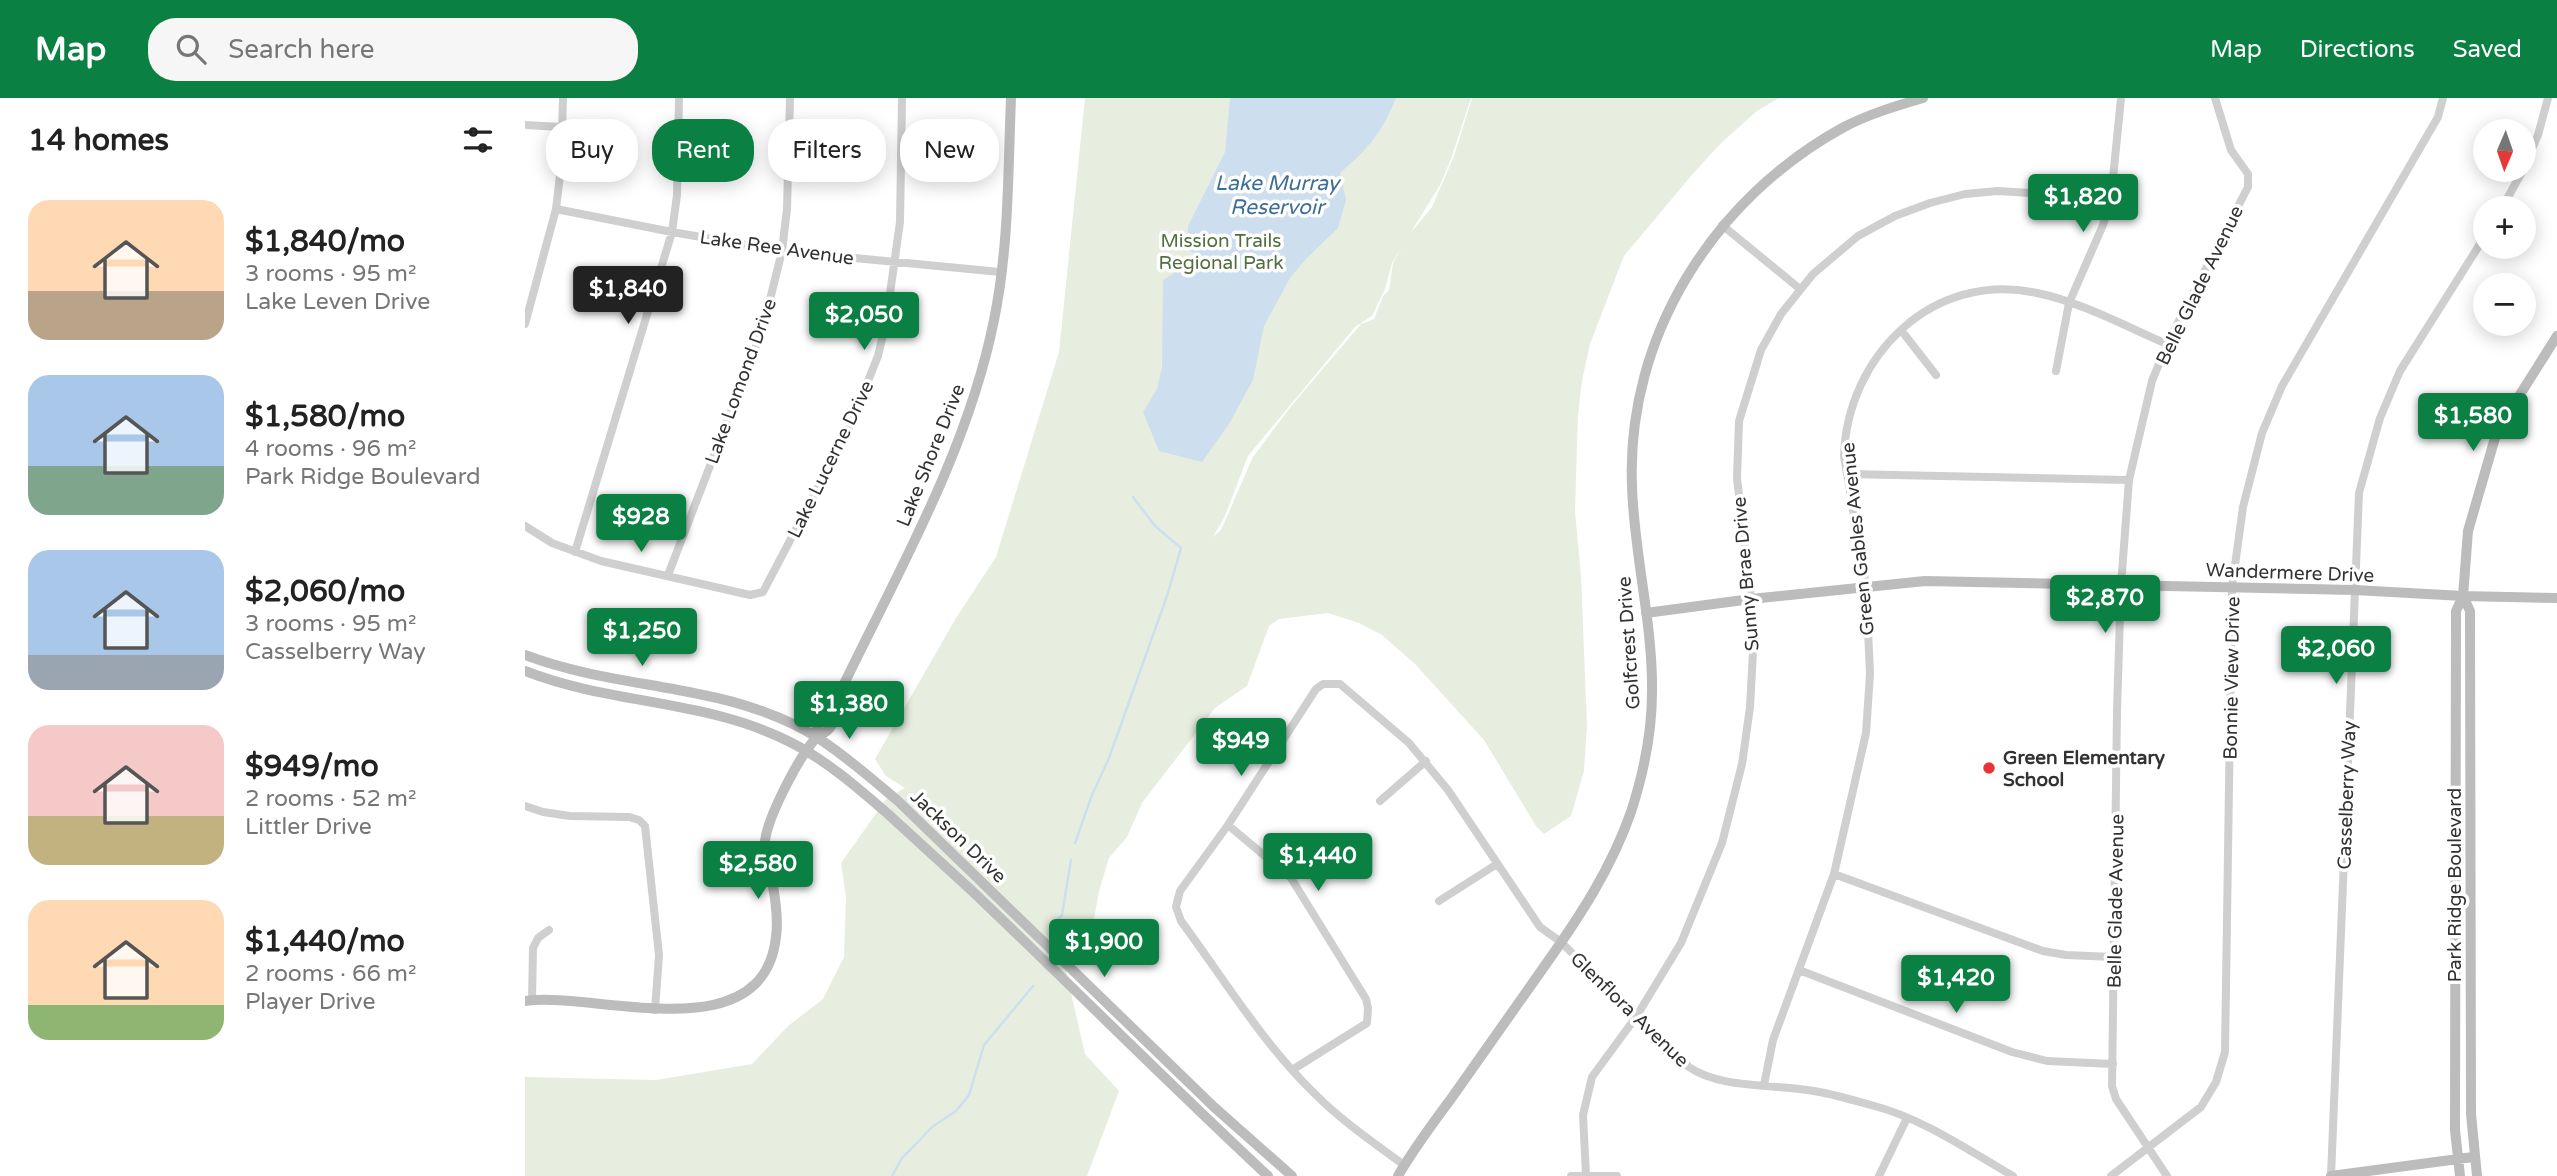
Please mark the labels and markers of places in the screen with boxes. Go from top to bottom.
pin: $1,820 [2026,174,2140,234]
pin: $1,840 [571,266,685,326]
pin: $2,050 [807,292,921,352]
pin: $1,580 [2416,394,2530,453]
pin: $928 [600,494,682,554]
pin: $2,870 [2048,575,2162,635]
pin: $1,250 [585,608,699,668]
pin: $2,060 [2279,626,2393,686]
pin: $1,380 [792,682,906,741]
pin: $949 [1200,718,1282,778]
place label: Green Elementary School [2003,747,2166,791]
marker: Green Elementary School [1981,760,1997,776]
pin: $1,440 [1261,834,1375,893]
pin: $2,580 [701,842,815,901]
pin: $1,900 [1047,920,1161,979]
pin: $1,420 [1899,956,2013,1015]

